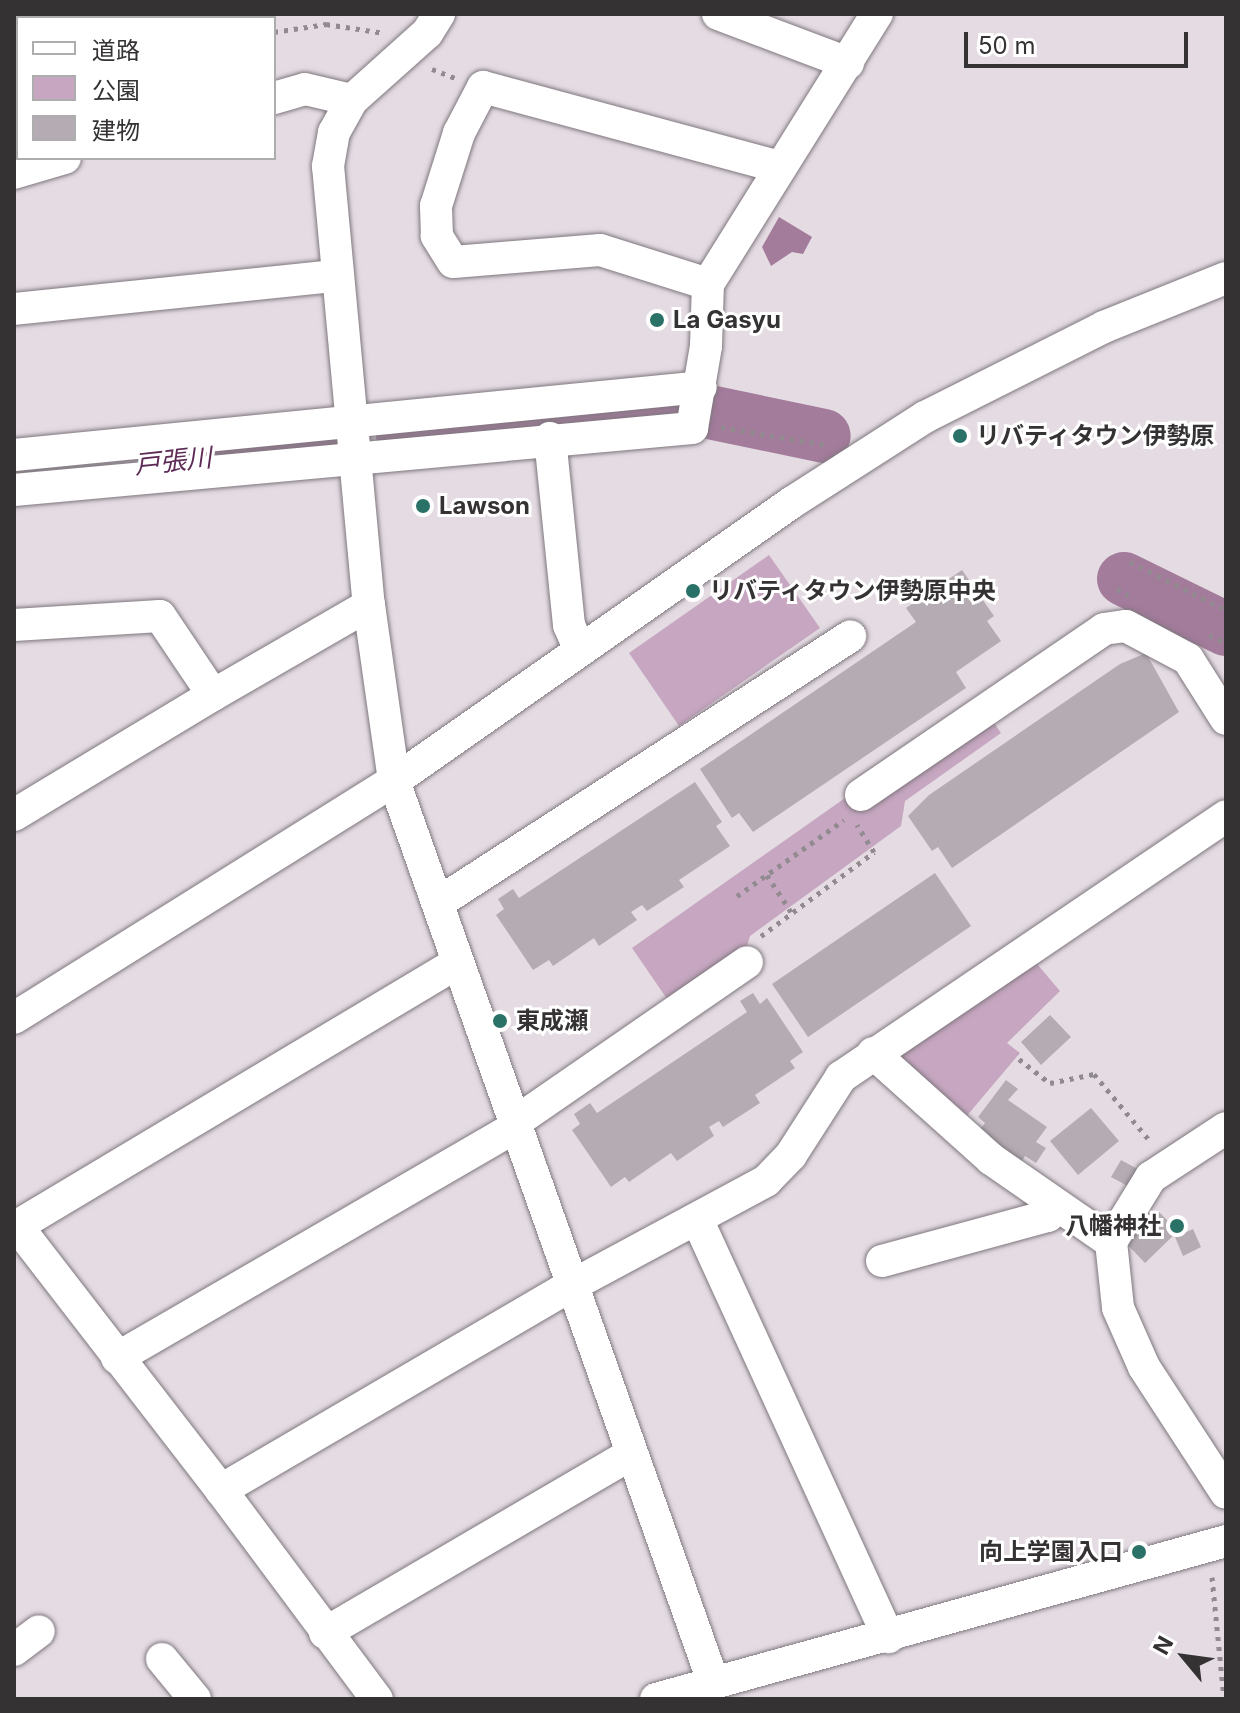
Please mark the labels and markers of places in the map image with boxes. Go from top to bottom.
place label: La Gasyu [673,306,781,334]
marker: La Gasyu [648,311,666,329]
place label: リバティタウン伊勢原 [976,422,1216,450]
marker: リバティタウン伊勢原 [951,427,969,445]
place label: Lawson [439,492,530,520]
marker: Lawson [414,497,432,515]
place label: リバティタウン伊勢原中央 [709,577,997,605]
marker: リバティタウン伊勢原中央 [684,582,702,600]
place label: 東成瀬 [516,1007,588,1035]
marker: 東成瀬 [491,1012,509,1030]
place label: 八幡神社 [1065,1212,1161,1240]
marker: 八幡神社 [1168,1217,1186,1235]
place label: 向上学園入口 [979,1538,1123,1566]
marker: 向上学園入口 [1130,1543,1148,1561]

